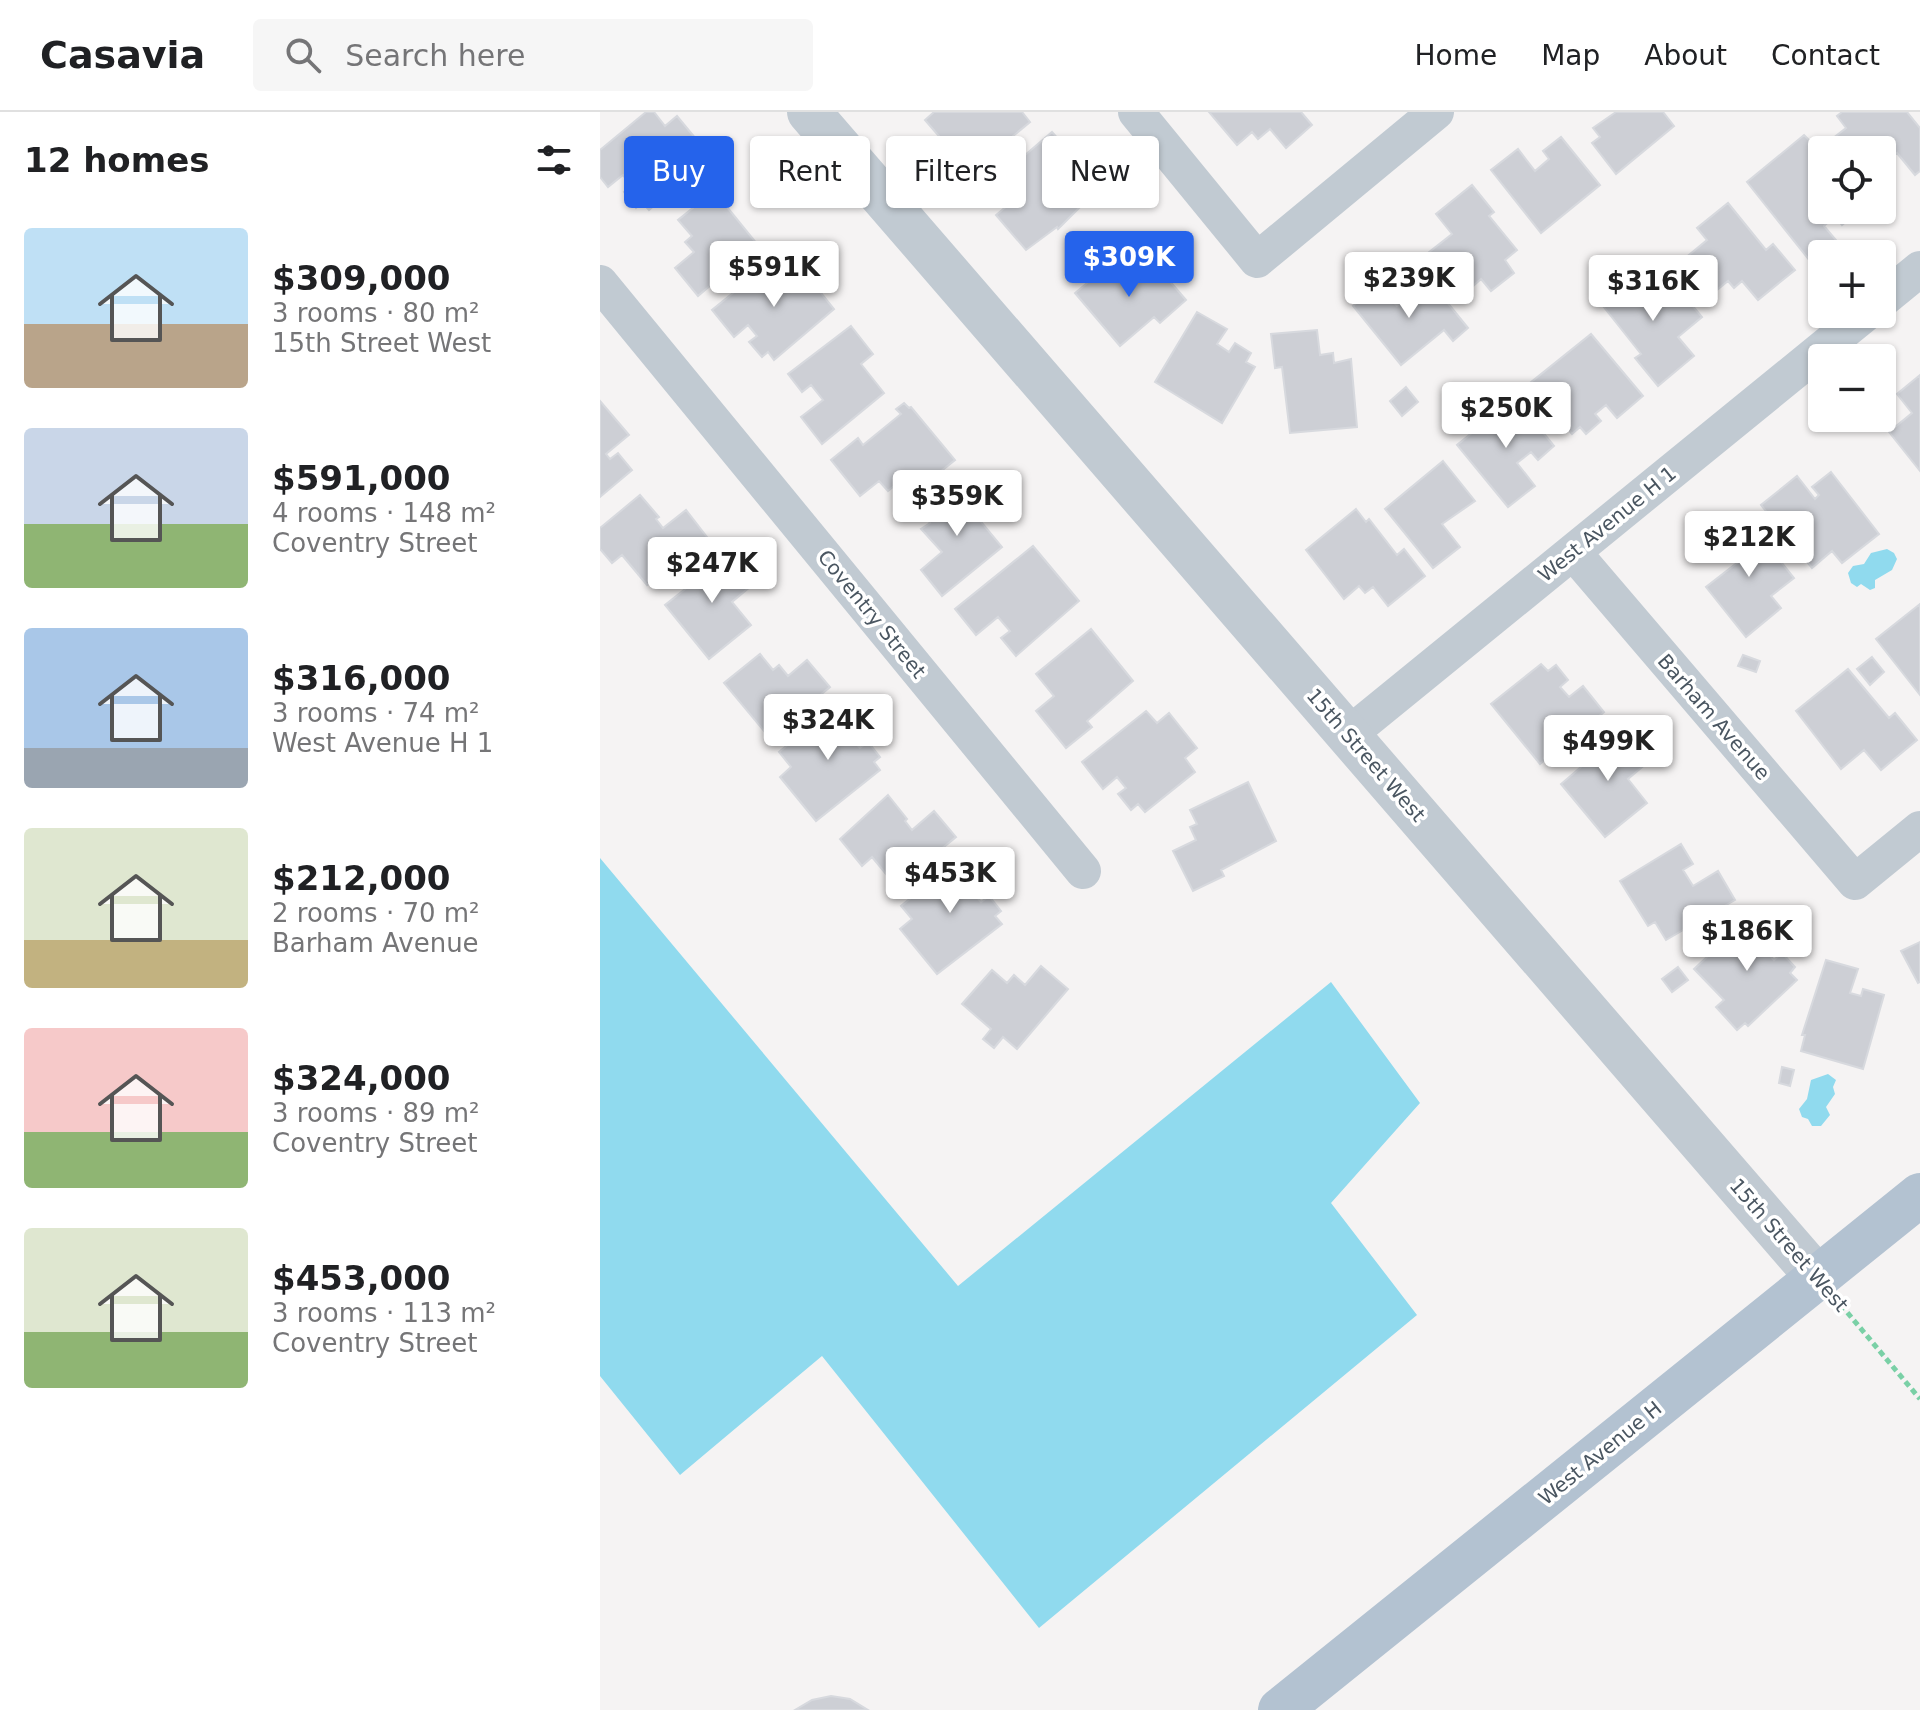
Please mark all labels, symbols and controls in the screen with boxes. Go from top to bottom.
search box [253,19,813,91]
text: Casavia [40,33,205,77]
icon: search [281,33,325,77]
text: Search here [345,38,525,73]
text: Home [1414,39,1497,72]
text: Map [1541,39,1600,72]
text: About [1644,39,1727,72]
text: Contact [1771,39,1880,72]
chip: Buy [624,136,734,208]
chip: Rent [750,136,870,208]
chip: Filters [886,136,1026,208]
chip: New [1042,136,1159,208]
map controls [1808,136,1896,432]
button: locate [1808,136,1896,224]
icon: filters [532,138,576,182]
text: 12 homes [24,140,209,180]
pin: $309K [1073,231,1185,299]
button: + [1808,240,1896,328]
pin: $591K [718,241,830,309]
text: $309K [1083,242,1175,272]
text: $591K [728,252,820,282]
pin: $239K [1353,252,1465,320]
pin: $316K [1597,255,1709,323]
text: $309,000 [272,258,451,298]
icon: home [88,260,184,356]
text: $239K [1363,263,1455,293]
text: $316K [1607,266,1699,296]
text: 3 rooms · 80 m² [272,298,480,328]
text: 15th Street West [272,328,491,358]
button: − [1808,344,1896,432]
pin: $250K [1450,382,1562,450]
text: $250K [1460,393,1552,423]
text: $591,000 [272,458,451,498]
icon: home [88,460,184,556]
street label: West Avenue H 1 [1533,461,1681,587]
pin: $359K [901,470,1013,538]
text: $359K [911,481,1003,511]
text: 4 rooms · 148 m² [272,498,496,528]
pin: $212K [1693,511,1805,579]
text: $212K [1703,522,1795,552]
text: Coventry Street [272,528,477,558]
pin: $247K [656,537,768,605]
street label: Coventry Street [813,545,931,683]
text: $247K [666,548,758,578]
street label: Barham Avenue [1653,649,1775,785]
text: $316,000 [272,658,451,698]
icon: home [88,660,184,756]
street label: 15th Street West [1302,683,1430,827]
pin: $324K [772,694,884,762]
text: 3 rooms · 74 m² [272,698,480,728]
text: $324K [782,705,874,735]
pin: $499K [1552,715,1664,783]
text: $499K [1562,726,1654,756]
text: West Avenue H 1 [272,728,493,758]
pin: $453K [894,847,1006,915]
text: $212,000 [272,858,451,898]
text: $453K [904,858,996,888]
icon: home [88,860,184,956]
text: 2 rooms · 70 m² [272,898,480,928]
pin: $186K [1691,905,1803,973]
text: $186K [1701,916,1793,946]
text: Barham Avenue [272,928,479,958]
text: $324,000 [272,1058,451,1098]
icon: home [88,1060,184,1156]
text: 3 rooms · 89 m² [272,1098,480,1128]
text: Coventry Street [272,1128,477,1158]
street label: 15th Street West [1725,1173,1853,1317]
text: $453,000 [272,1258,451,1298]
icon: home [88,1260,184,1356]
text: 3 rooms · 113 m² [272,1298,496,1328]
text: Coventry Street [272,1328,477,1358]
street label: West Avenue H [1534,1396,1666,1510]

